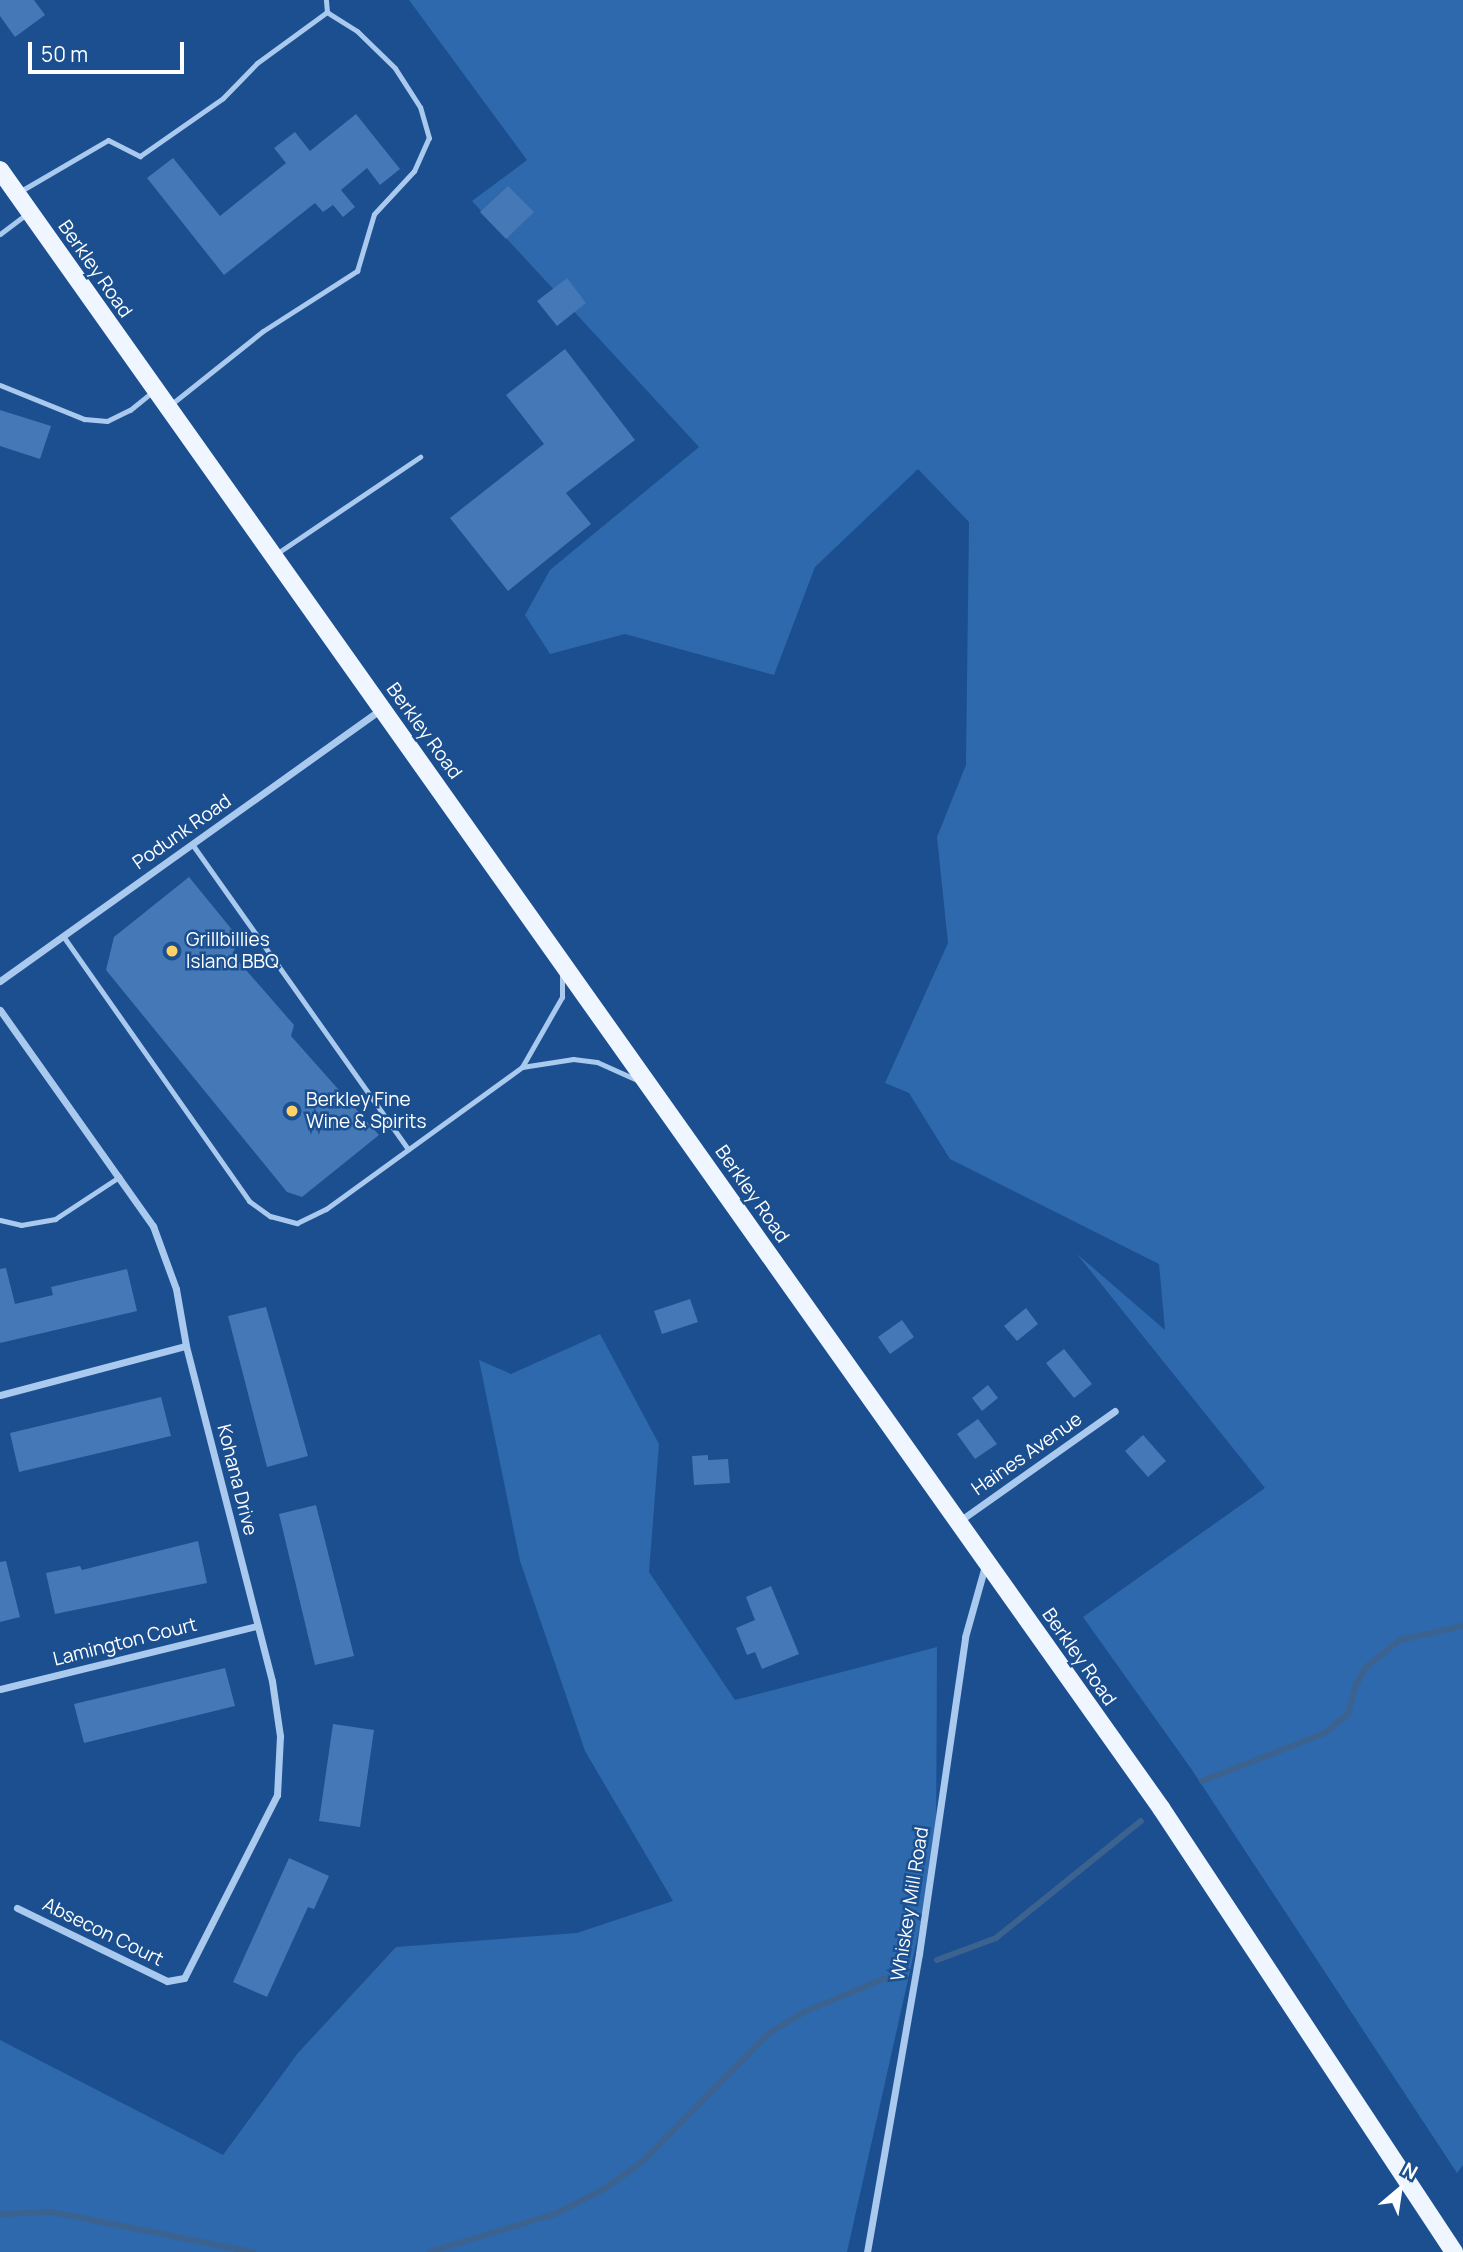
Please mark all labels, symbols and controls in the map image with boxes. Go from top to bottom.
scale bar [32,28,187,72]
text: 50 m [41,40,88,68]
street label: Berkley Road [53,216,137,322]
street label: Berkley Road [381,678,467,784]
street label: Podunk Road [128,790,236,874]
place label: Grillbillies Island BBQ [186,929,279,973]
marker: Grillbillies Island BBQ [164,943,180,959]
place label: Berkley Fine Wine & Spirits [306,1089,426,1133]
marker: Berkley Fine Wine & Spirits [284,1103,300,1119]
street label: Berkley Road [710,1141,794,1247]
street label: Haines Avenue [968,1408,1086,1500]
street label: Kohana Drive [212,1422,262,1538]
street label: Berkley Road [1037,1604,1121,1710]
street label: Lamington Court [51,1613,199,1671]
street label: Whiskey Mill Road [887,1825,933,1983]
street label: Absecon Court [39,1893,167,1971]
north arrow [1365,2154,1435,2224]
text: N [1398,2156,1422,2185]

